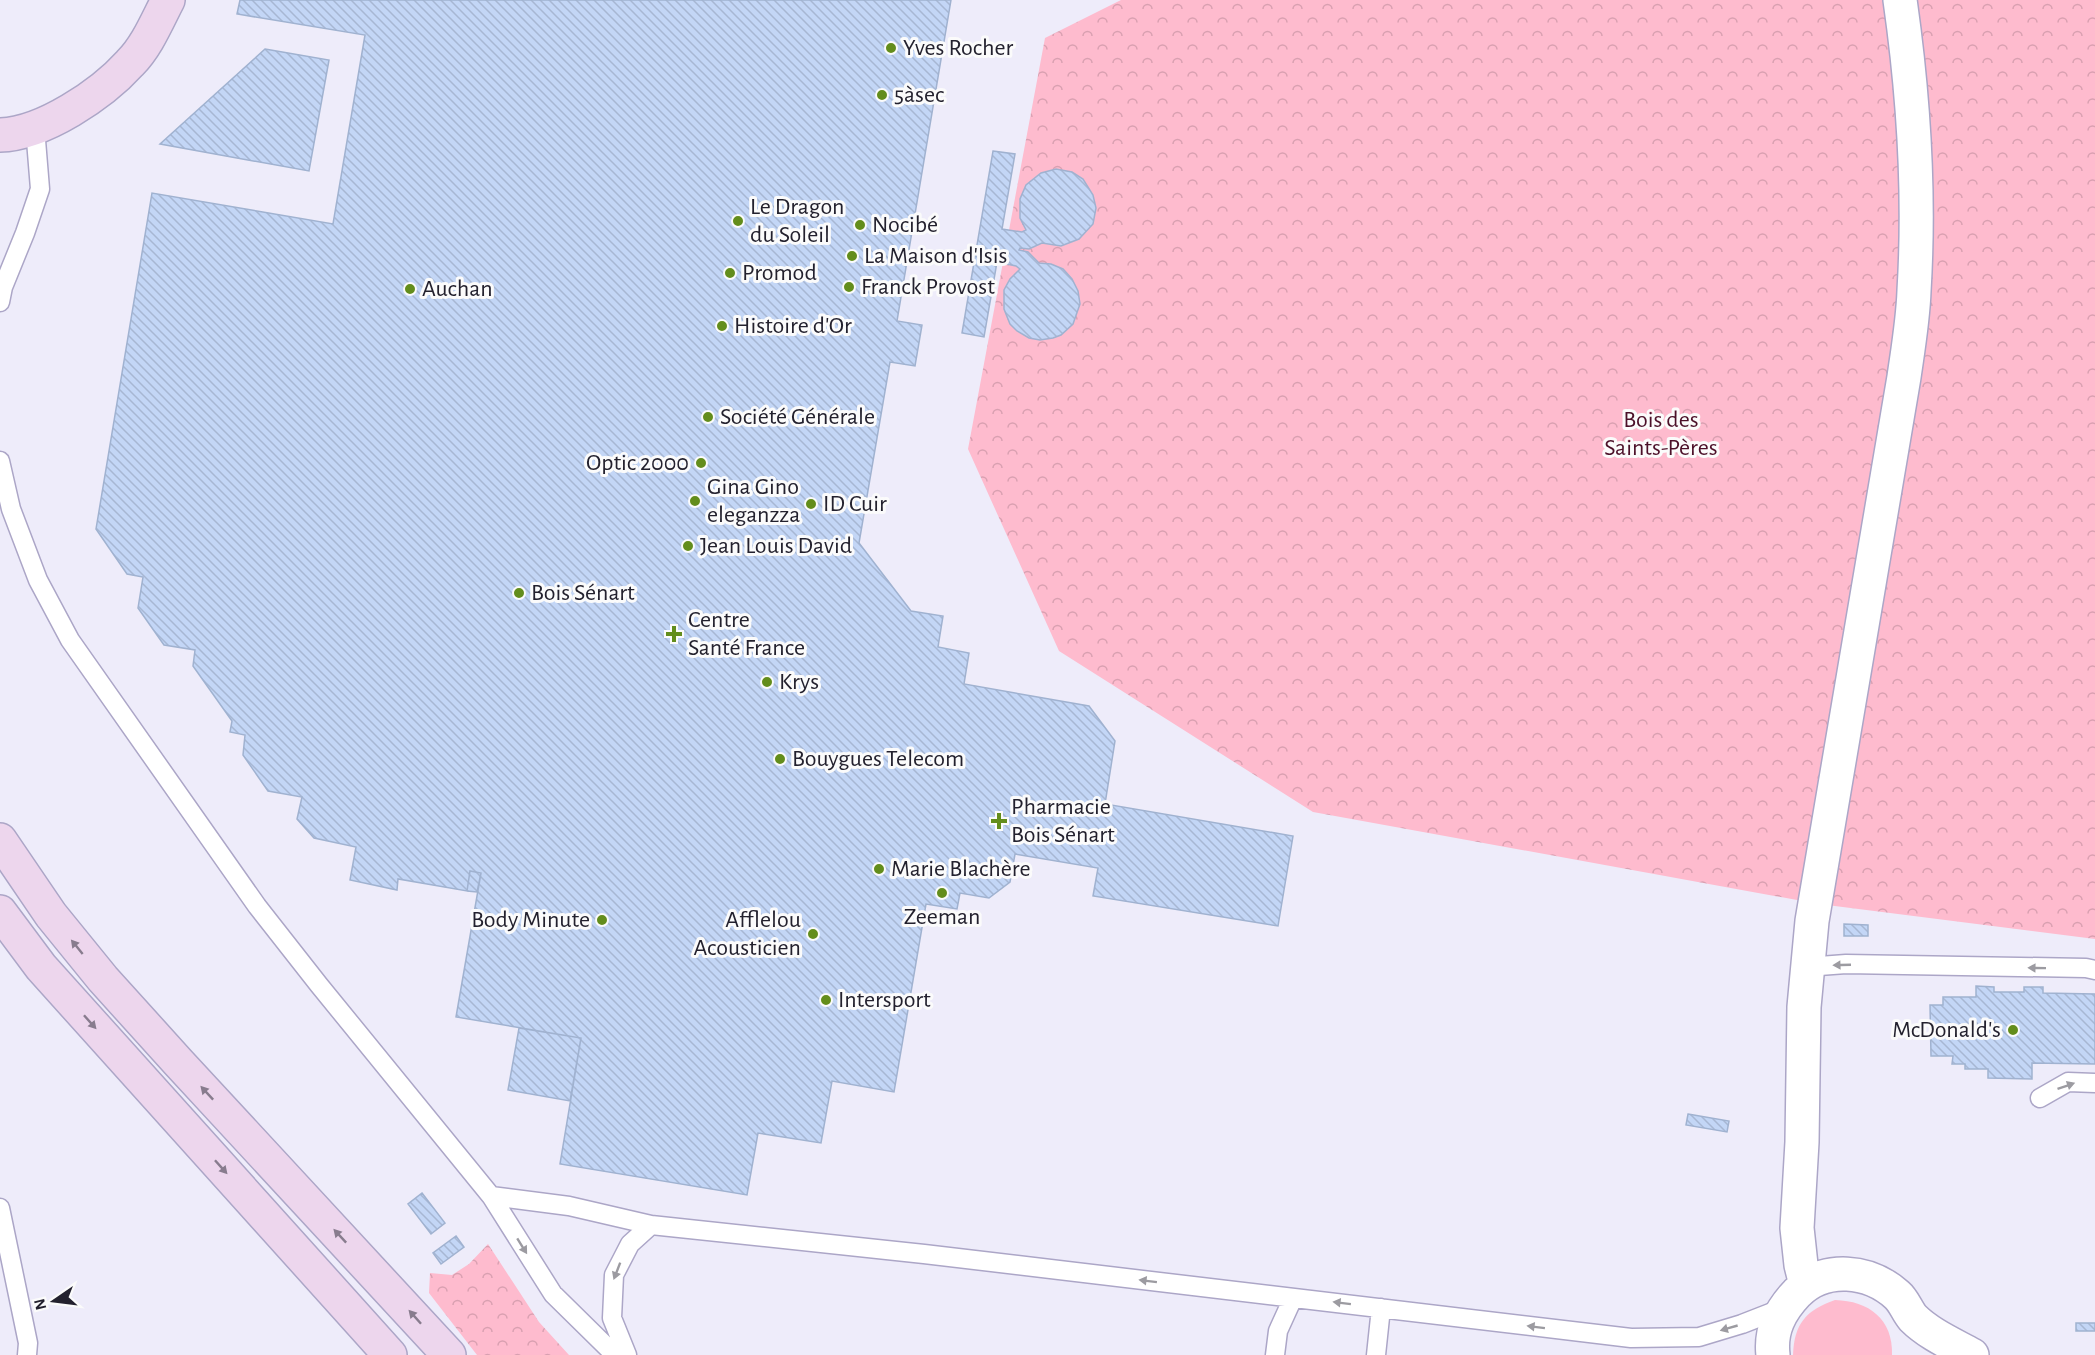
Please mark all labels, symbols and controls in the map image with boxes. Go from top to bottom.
place label: Yves Rocher [903,36,1013,60]
marker: Yves Rocher [884,41,898,55]
place label: 5àsec [894,83,944,107]
marker: 5àsec [875,88,889,102]
place label: Le Dragon du Soleil [750,195,844,247]
place label: Nocibé [872,213,938,237]
marker: Le Dragon du Soleil [731,214,745,228]
marker: Nocibé [853,218,867,232]
place label: La Maison d'Isis [864,244,1007,268]
marker: La Maison d'Isis [845,249,859,263]
place label: Promod [742,261,817,285]
marker: Promod [723,266,737,280]
place label: Franck Provost [861,275,995,299]
place label: Auchan [422,277,493,301]
marker: Franck Provost [842,280,856,294]
marker: Auchan [403,282,417,296]
place label: Histoire d'Or [734,314,852,338]
marker: Histoire d'Or [715,319,729,333]
place label: Société Générale [720,405,875,429]
park label: Bois des Saints-Pères [1604,408,1718,460]
marker: Société Générale [701,410,715,424]
place label: Optic 2000 [586,451,689,475]
marker: Optic 2000 [694,456,708,470]
place label: Gina Gino eleganzza [707,475,800,527]
place label: ID Cuir [823,492,887,516]
marker: Gina Gino eleganzza [688,494,702,508]
marker: ID Cuir [804,497,818,511]
place label: Jean Louis David [700,534,852,558]
marker: Jean Louis David [681,539,695,553]
place label: Bois Sénart [531,581,635,605]
marker: Bois Sénart [512,586,526,600]
place label: Centre Santé France [688,608,805,660]
marker: Centre Santé France [665,625,683,643]
place label: Krys [779,670,819,694]
marker: Krys [760,675,774,689]
place label: Bouygues Telecom [792,747,964,771]
marker: Bouygues Telecom [773,752,787,766]
place label: Pharmacie Bois Sénart [1011,795,1115,847]
marker: Pharmacie Bois Sénart [992,814,1006,828]
place label: Marie Blachère [891,857,1031,881]
marker: Marie Blachère [872,862,886,876]
marker: Zeeman [935,886,949,900]
place label: Zeeman [904,905,980,929]
place label: Body Minute [471,908,590,932]
place label: Afflelou Acousticien [693,908,801,960]
marker: Body Minute [595,913,609,927]
marker: Afflelou Acousticien [806,927,820,941]
one-way arrow [71,939,84,955]
one-way arrow [1832,960,1851,969]
one-way arrow [2027,963,2046,972]
place label: Intersport [838,988,931,1012]
marker: Intersport [819,993,833,1007]
one-way arrow [83,1014,96,1029]
place label: McDonald's [1892,1018,2001,1042]
marker: McDonald's [2006,1023,2020,1037]
one-way arrow [2058,1080,2076,1090]
one-way arrow [201,1086,214,1101]
one-way arrow [214,1159,227,1174]
one-way arrow [333,1228,347,1243]
one-way arrow [517,1238,528,1254]
one-way arrow [612,1262,621,1280]
north arrow [24,1271,84,1331]
one-way arrow [1139,1276,1158,1285]
text: N [31,1297,50,1312]
one-way arrow [1332,1299,1351,1308]
one-way arrow [408,1309,422,1324]
one-way arrow [1526,1322,1545,1331]
one-way arrow [1720,1324,1738,1333]

